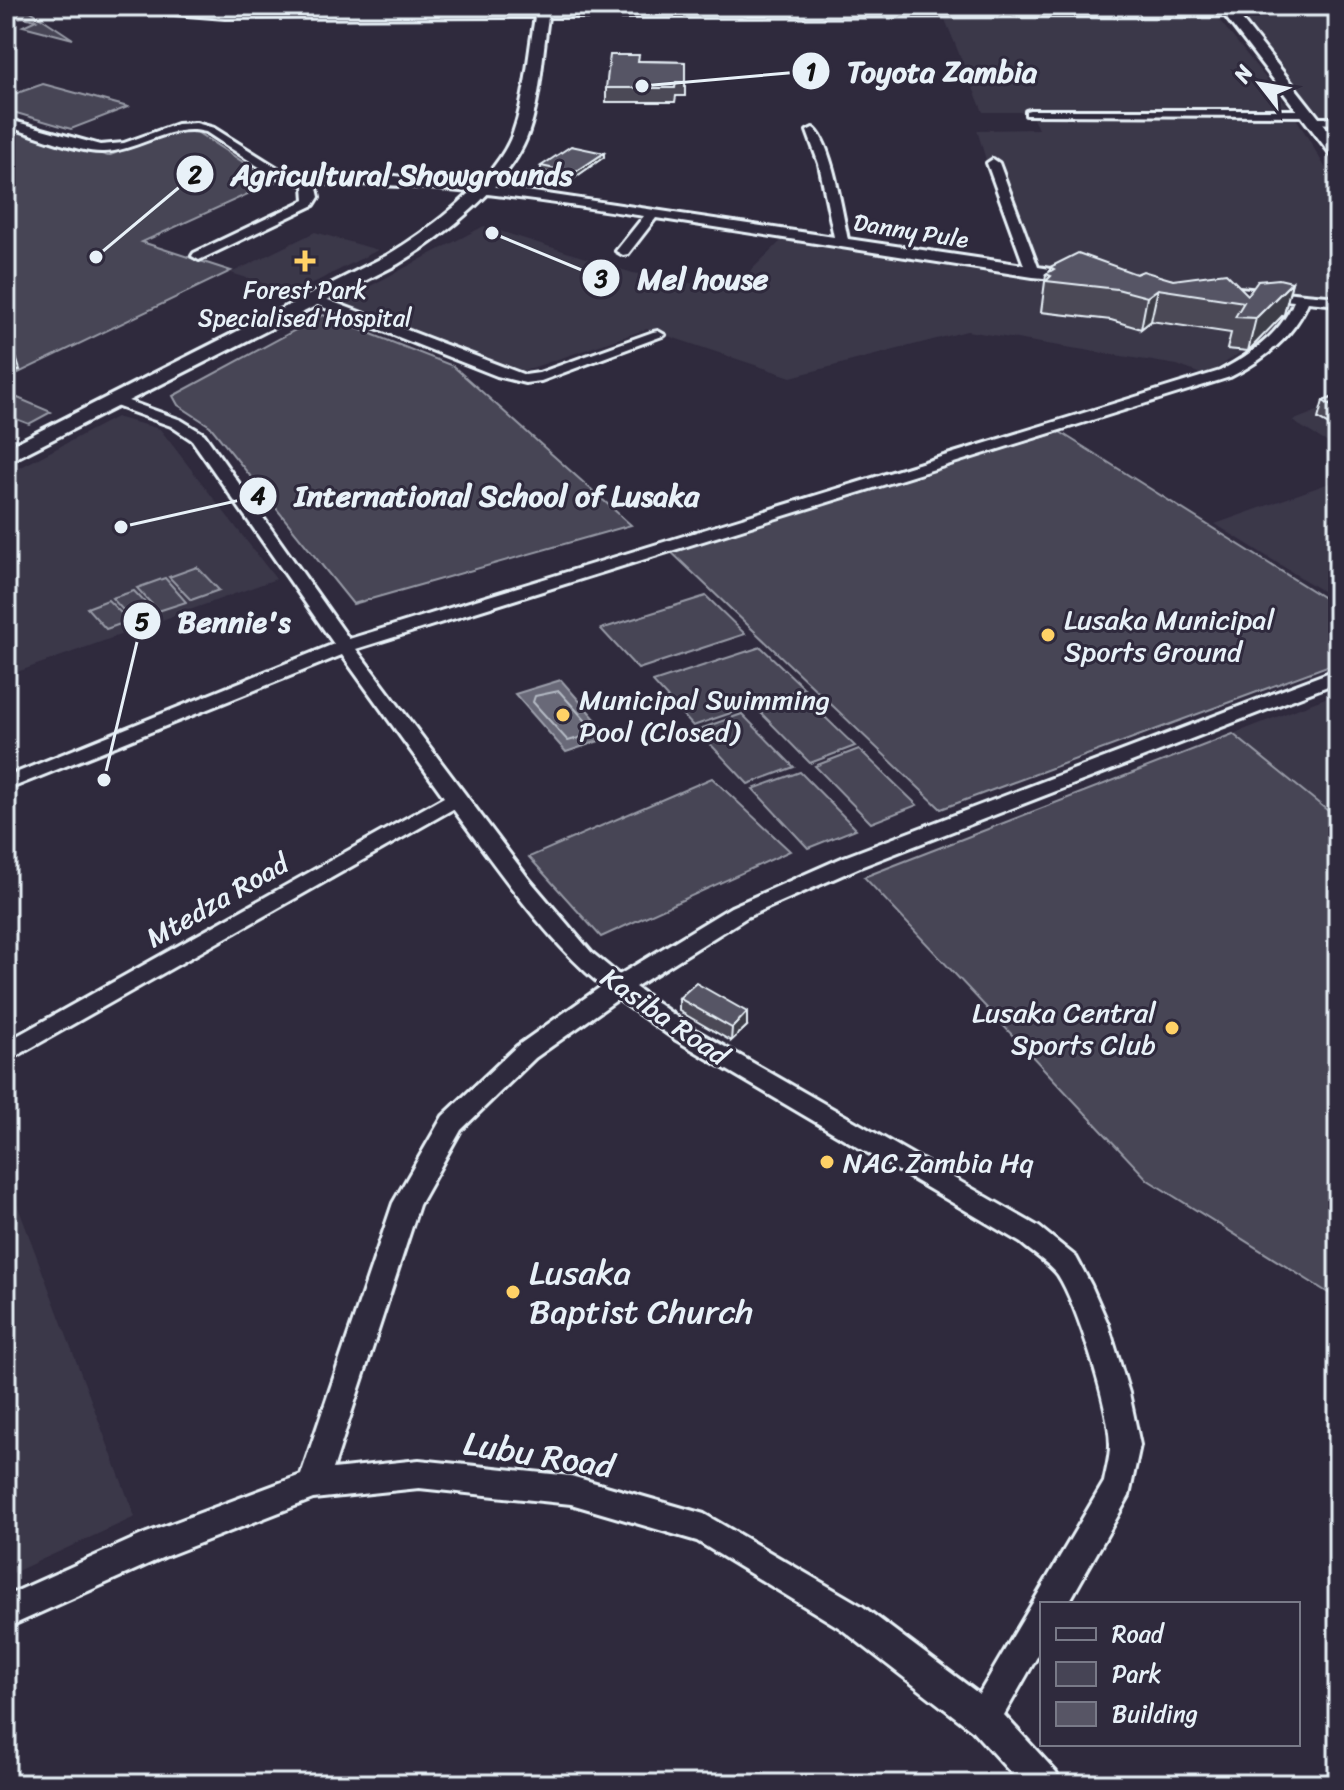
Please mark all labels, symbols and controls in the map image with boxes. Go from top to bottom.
callout: Toyota Zambia [791,44,1053,98]
north arrow [1220,44,1300,124]
text: Toyota Zambia [847,45,1038,99]
text: 1 [806,51,816,93]
text: N [1222,57,1264,91]
callout: Agricultural Showgrounds [175,147,590,201]
text: Agricultural Showgrounds [229,148,575,202]
text: 2 [187,154,202,196]
street label: Danny Pule [850,201,972,261]
marker: Forest Park Specialised Hospital [294,250,316,272]
callout: Mel house [581,251,785,305]
text: Mel house [636,252,769,306]
text: 3 [593,258,608,300]
place label: Forest Park Specialised Hospital [198,269,413,339]
callout: International School of Lusaka [238,469,717,523]
text: International School of Lusaka [293,469,700,523]
text: 4 [251,475,266,517]
callout: Bennie's [122,594,307,648]
text: Bennie's [178,595,291,649]
place label: Lusaka Municipal Sports Ground [1064,595,1275,676]
text: 5 [135,601,150,643]
marker: Lusaka Municipal Sports Ground [1039,626,1057,644]
place label: Municipal Swimming Pool (Closed) [579,675,830,756]
marker: Municipal Swimming Pool (Closed) [554,706,572,724]
street label: Mtedza Road [136,838,300,961]
street label: Kasiba Road [590,954,741,1080]
place label: Lusaka Central Sports Club [972,988,1157,1069]
marker: Lusaka Central Sports Club [1163,1019,1181,1037]
place label: NAC Zambia Hq [843,1138,1034,1187]
marker: NAC Zambia Hq [818,1153,836,1171]
place label: Lusaka Baptist Church [529,1243,753,1342]
marker: Lusaka Baptist Church [504,1283,522,1301]
street label: Lubu Road [459,1413,621,1497]
legend [1040,1602,1300,1746]
text: Road [1112,1613,1166,1655]
text: Park [1112,1653,1161,1695]
text: Building [1112,1693,1198,1735]

